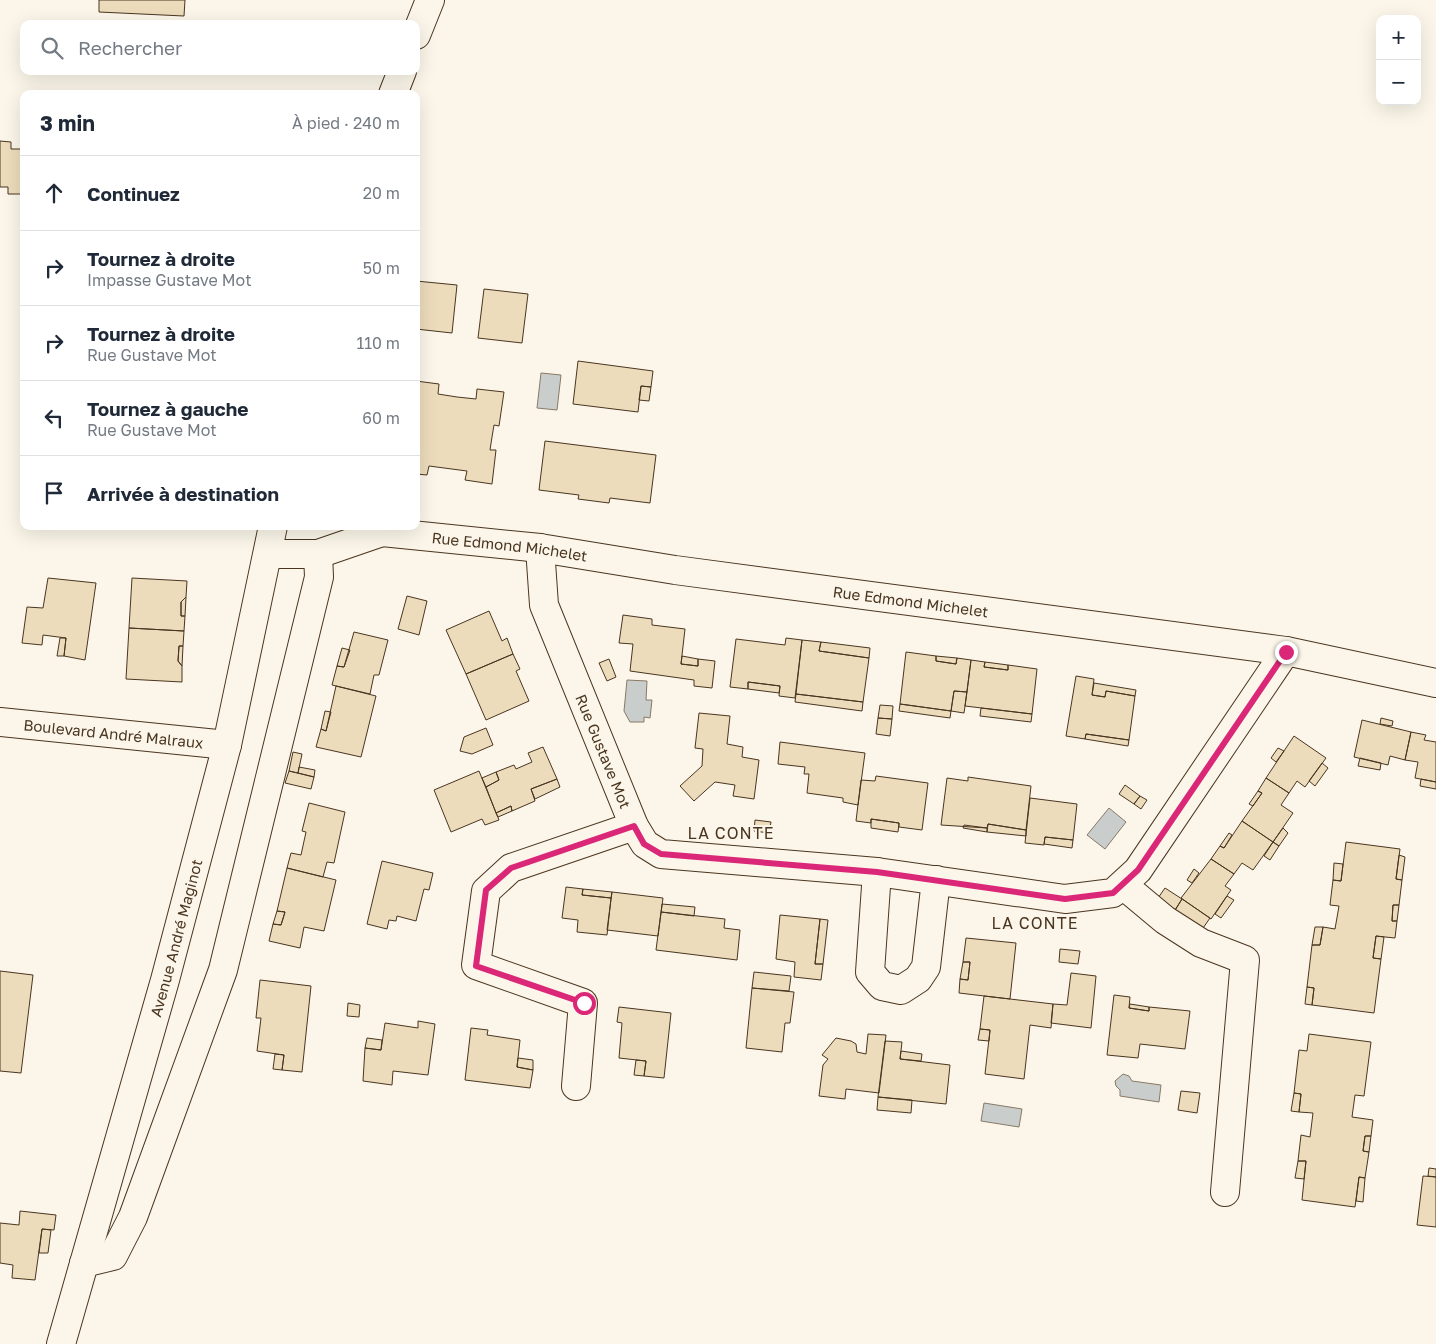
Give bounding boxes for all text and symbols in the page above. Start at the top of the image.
map controls [1376,15,1421,105]
button: + [1376,15,1421,60]
search box [20,20,420,75]
icon: search [38,34,66,62]
text: Rechercher [78,36,183,59]
button: − [1376,60,1421,105]
text: 3 min [40,110,95,136]
text: À pied · 240 m [292,113,400,133]
icon: ahead [40,179,68,207]
text: Continuez [87,182,180,205]
text: 20 m [363,183,400,203]
text: Tournez à droite [87,247,235,270]
icon: right [40,254,68,282]
text: 50 m [363,258,400,278]
text: Impasse Gustave Mot [87,270,252,290]
text: Tournez à droite [87,322,235,345]
icon: right [40,329,68,357]
text: 110 m [356,333,400,353]
text: Rue Gustave Mot [87,345,217,365]
text: Tournez à gauche [87,397,248,420]
icon: left [40,404,68,432]
text: 60 m [362,408,400,428]
text: Rue Gustave Mot [87,420,217,440]
icon: arrive [40,479,68,507]
text: Arrivée à destination [87,482,279,505]
street label: Rue Edmond Michelet [431,528,589,565]
street label: Rue Edmond Michelet [832,582,990,620]
route end [1275,641,1298,664]
street label: Rue Gustave Mot [572,691,635,811]
street label: Boulevard André Malraux [23,715,204,752]
district label: LA CONTE [688,823,774,843]
street label: Avenue André Maginot [146,857,205,1019]
district label: LA CONTE [992,913,1078,933]
route start [573,992,596,1015]

